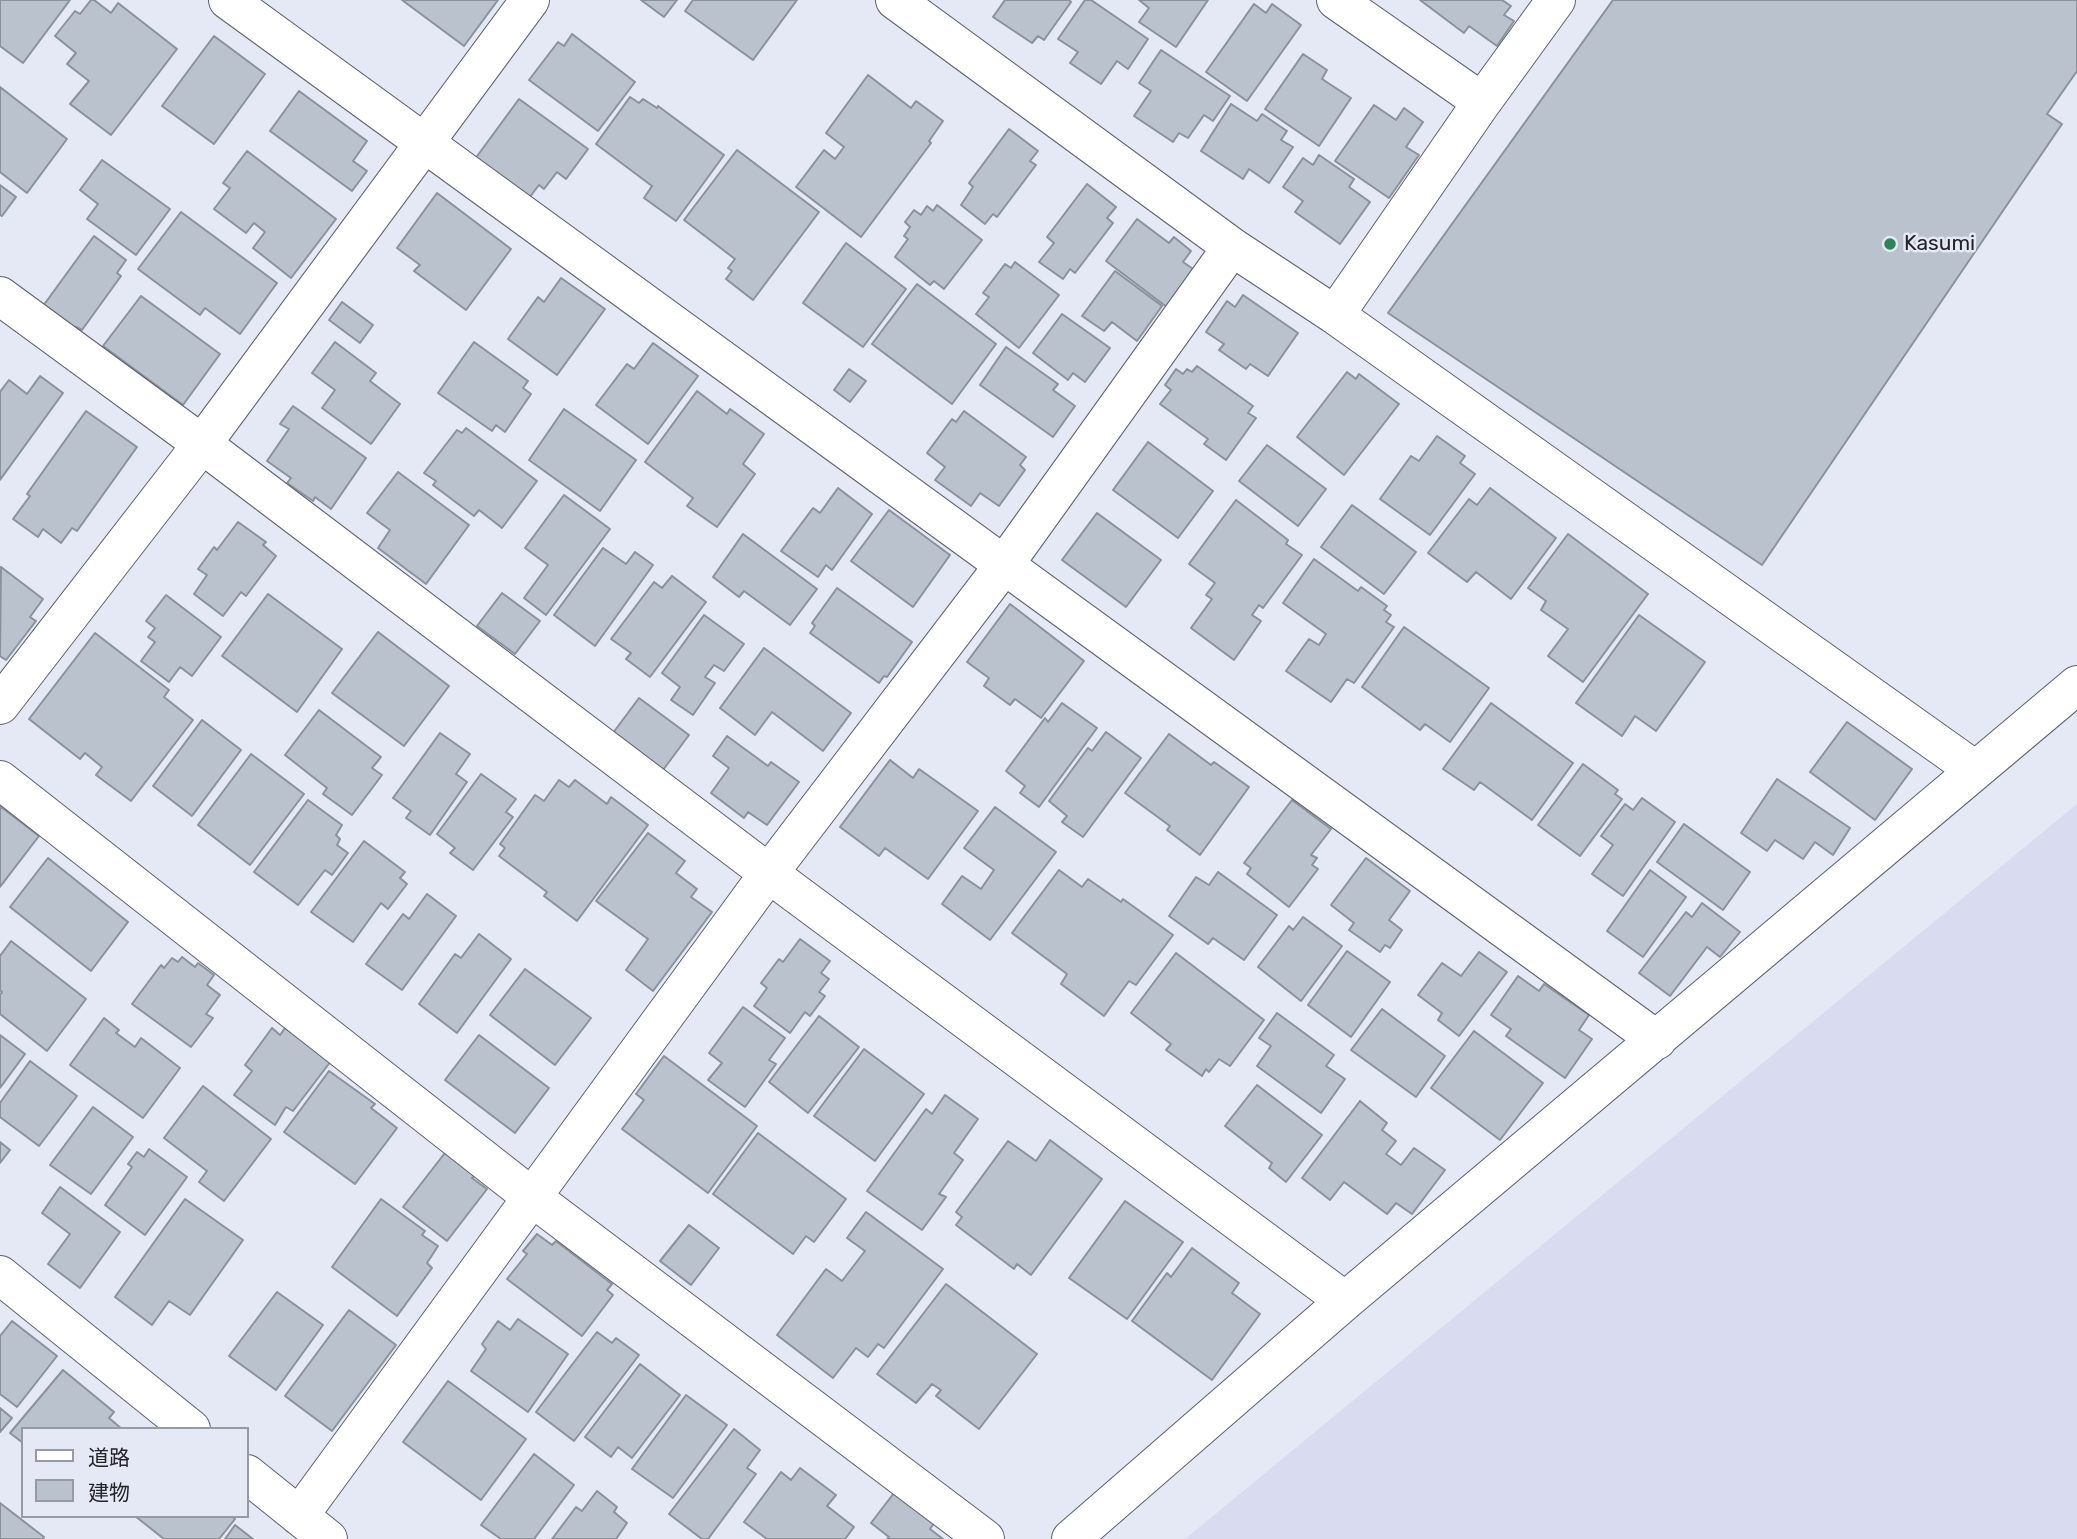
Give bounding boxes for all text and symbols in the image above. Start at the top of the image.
place label: Kasumi [1904,231,1975,257]
marker: Kasumi [1882,236,1898,252]
legend [21,1427,248,1518]
text: 道路 [88,1445,130,1470]
text: 建物 [88,1480,130,1505]

